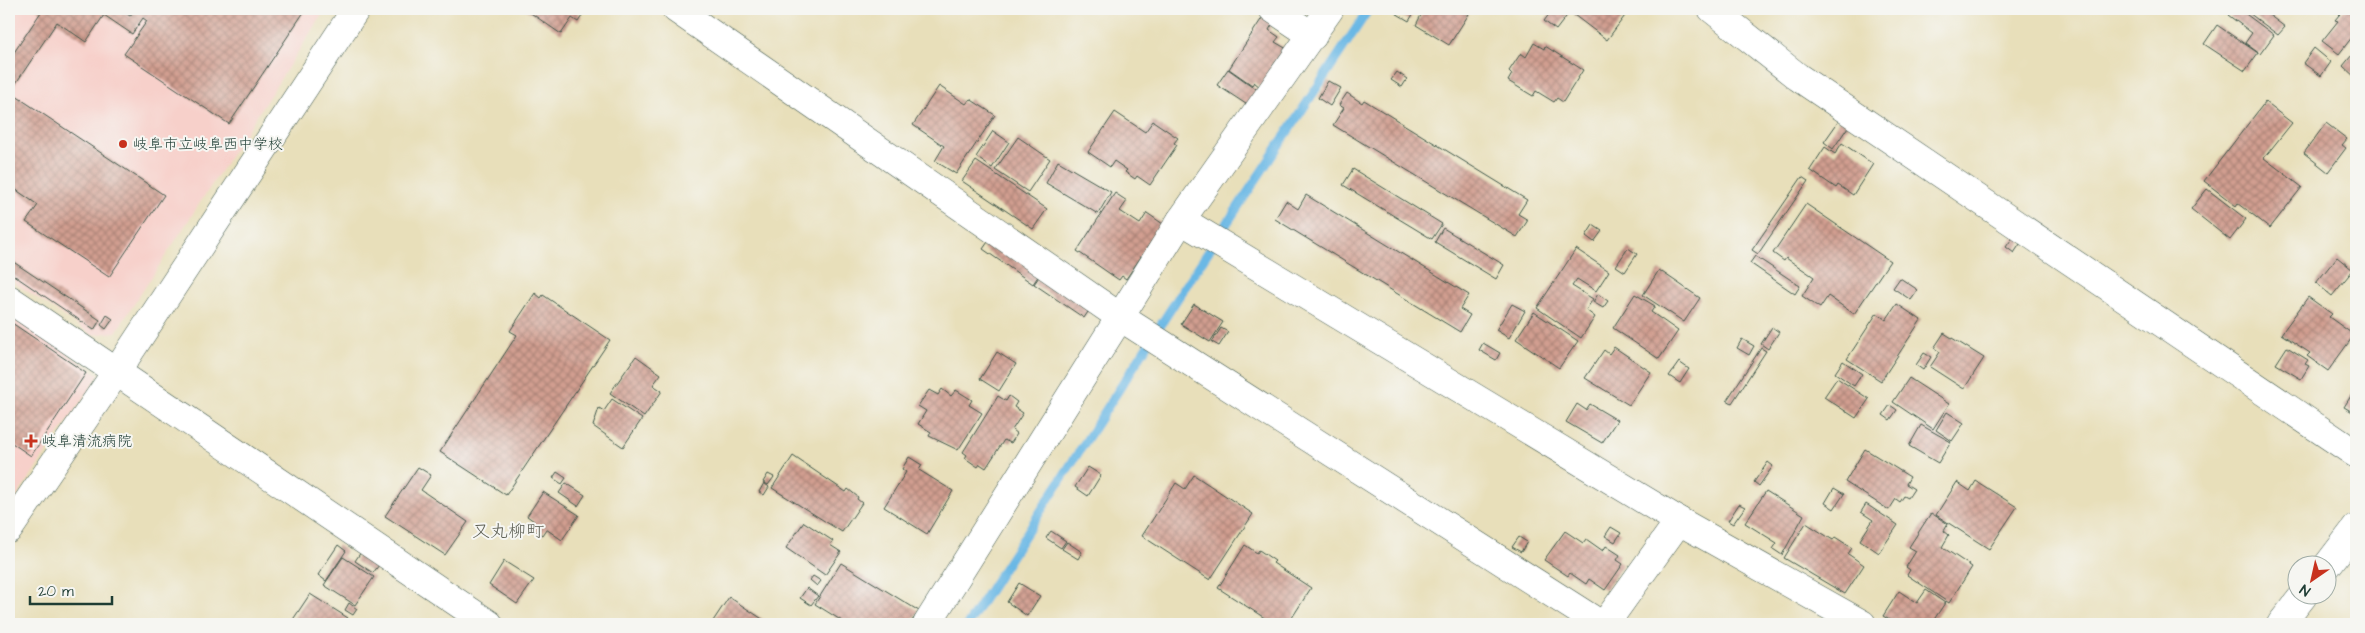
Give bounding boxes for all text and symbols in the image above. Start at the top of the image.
place label: 岐阜市立岐阜西中学校 [133,134,283,155]
marker: 岐阜市立岐阜西中学校 [117,138,129,150]
place label: 岐阜清流病院 [42,431,132,452]
marker: 岐阜清流病院 [24,434,38,448]
district label: 又丸柳町 [472,519,544,544]
north arrow [2288,556,2338,606]
scale bar [30,573,112,605]
text: N [2296,579,2315,601]
text: 20 m [38,581,74,602]

